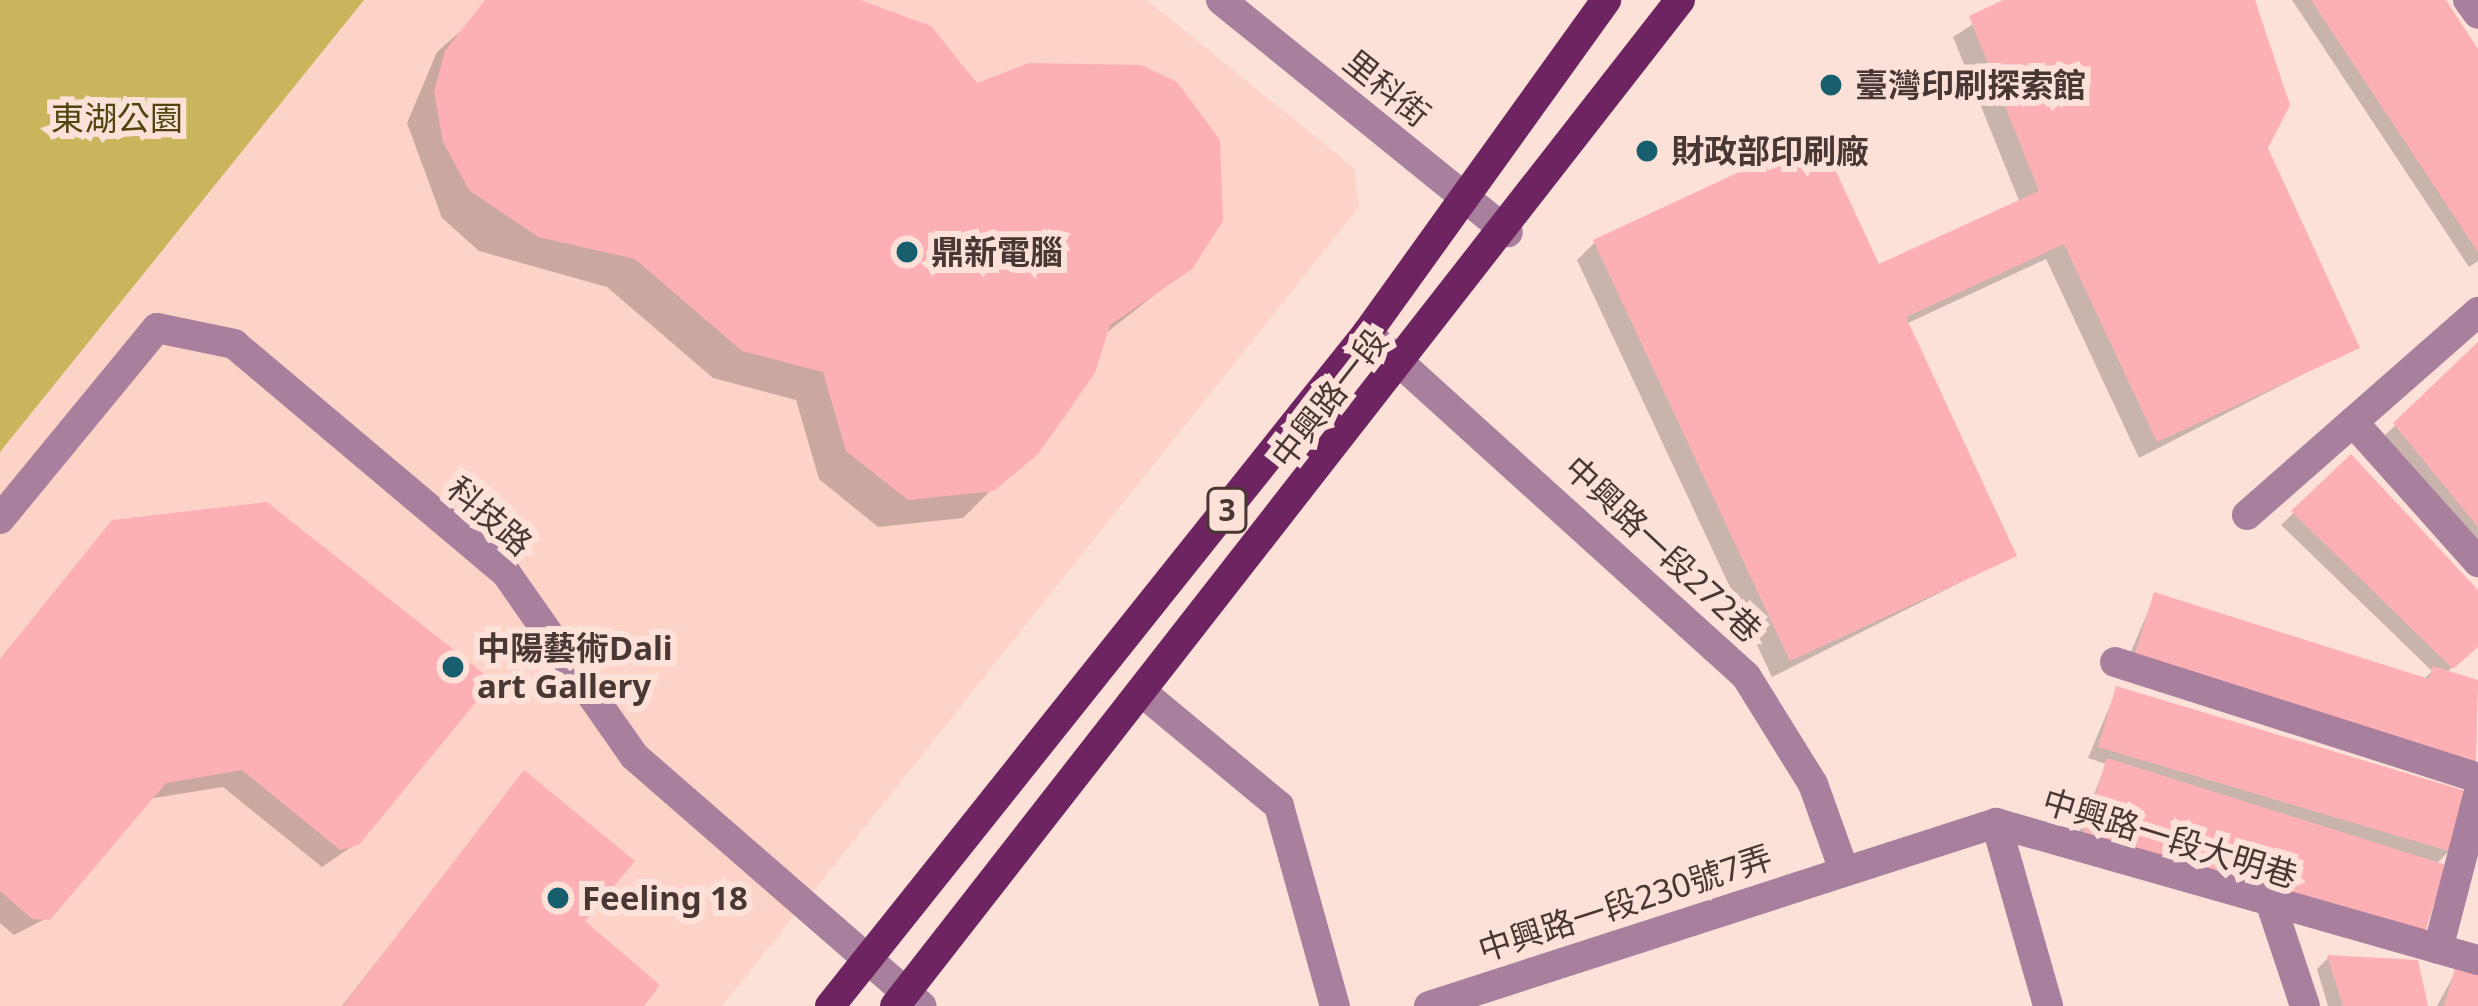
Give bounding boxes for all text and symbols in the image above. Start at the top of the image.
street label: 里科街 [1336,41,1438,135]
place label: 臺灣印刷探索館 [1855,65,2086,105]
marker: 臺灣印刷探索館 [1818,72,1844,98]
park label: 東湖公園 [51,98,183,138]
place label: 財政部印刷廠 [1671,131,1869,171]
marker: 財政部印刷廠 [1634,138,1660,164]
place label: 鼎新電腦 [931,232,1063,272]
marker: 鼎新電腦 [894,239,920,265]
street label: 中興路一段 [1263,321,1395,475]
street label: 中興路一段272巷 [1556,448,1770,650]
street label: 科技路 [440,469,540,563]
road number: 3 [1206,486,1248,534]
place label: 中陽藝術Dali art Gallery [477,628,673,706]
marker: 中陽藝術Dali art Gallery [440,654,466,680]
street label: 中興路一段大明巷 [2038,780,2302,896]
street label: 中興路一段230號7弄 [1473,837,1777,969]
place label: Feeling 18 [582,878,748,918]
marker: Feeling 18 [545,885,571,911]

